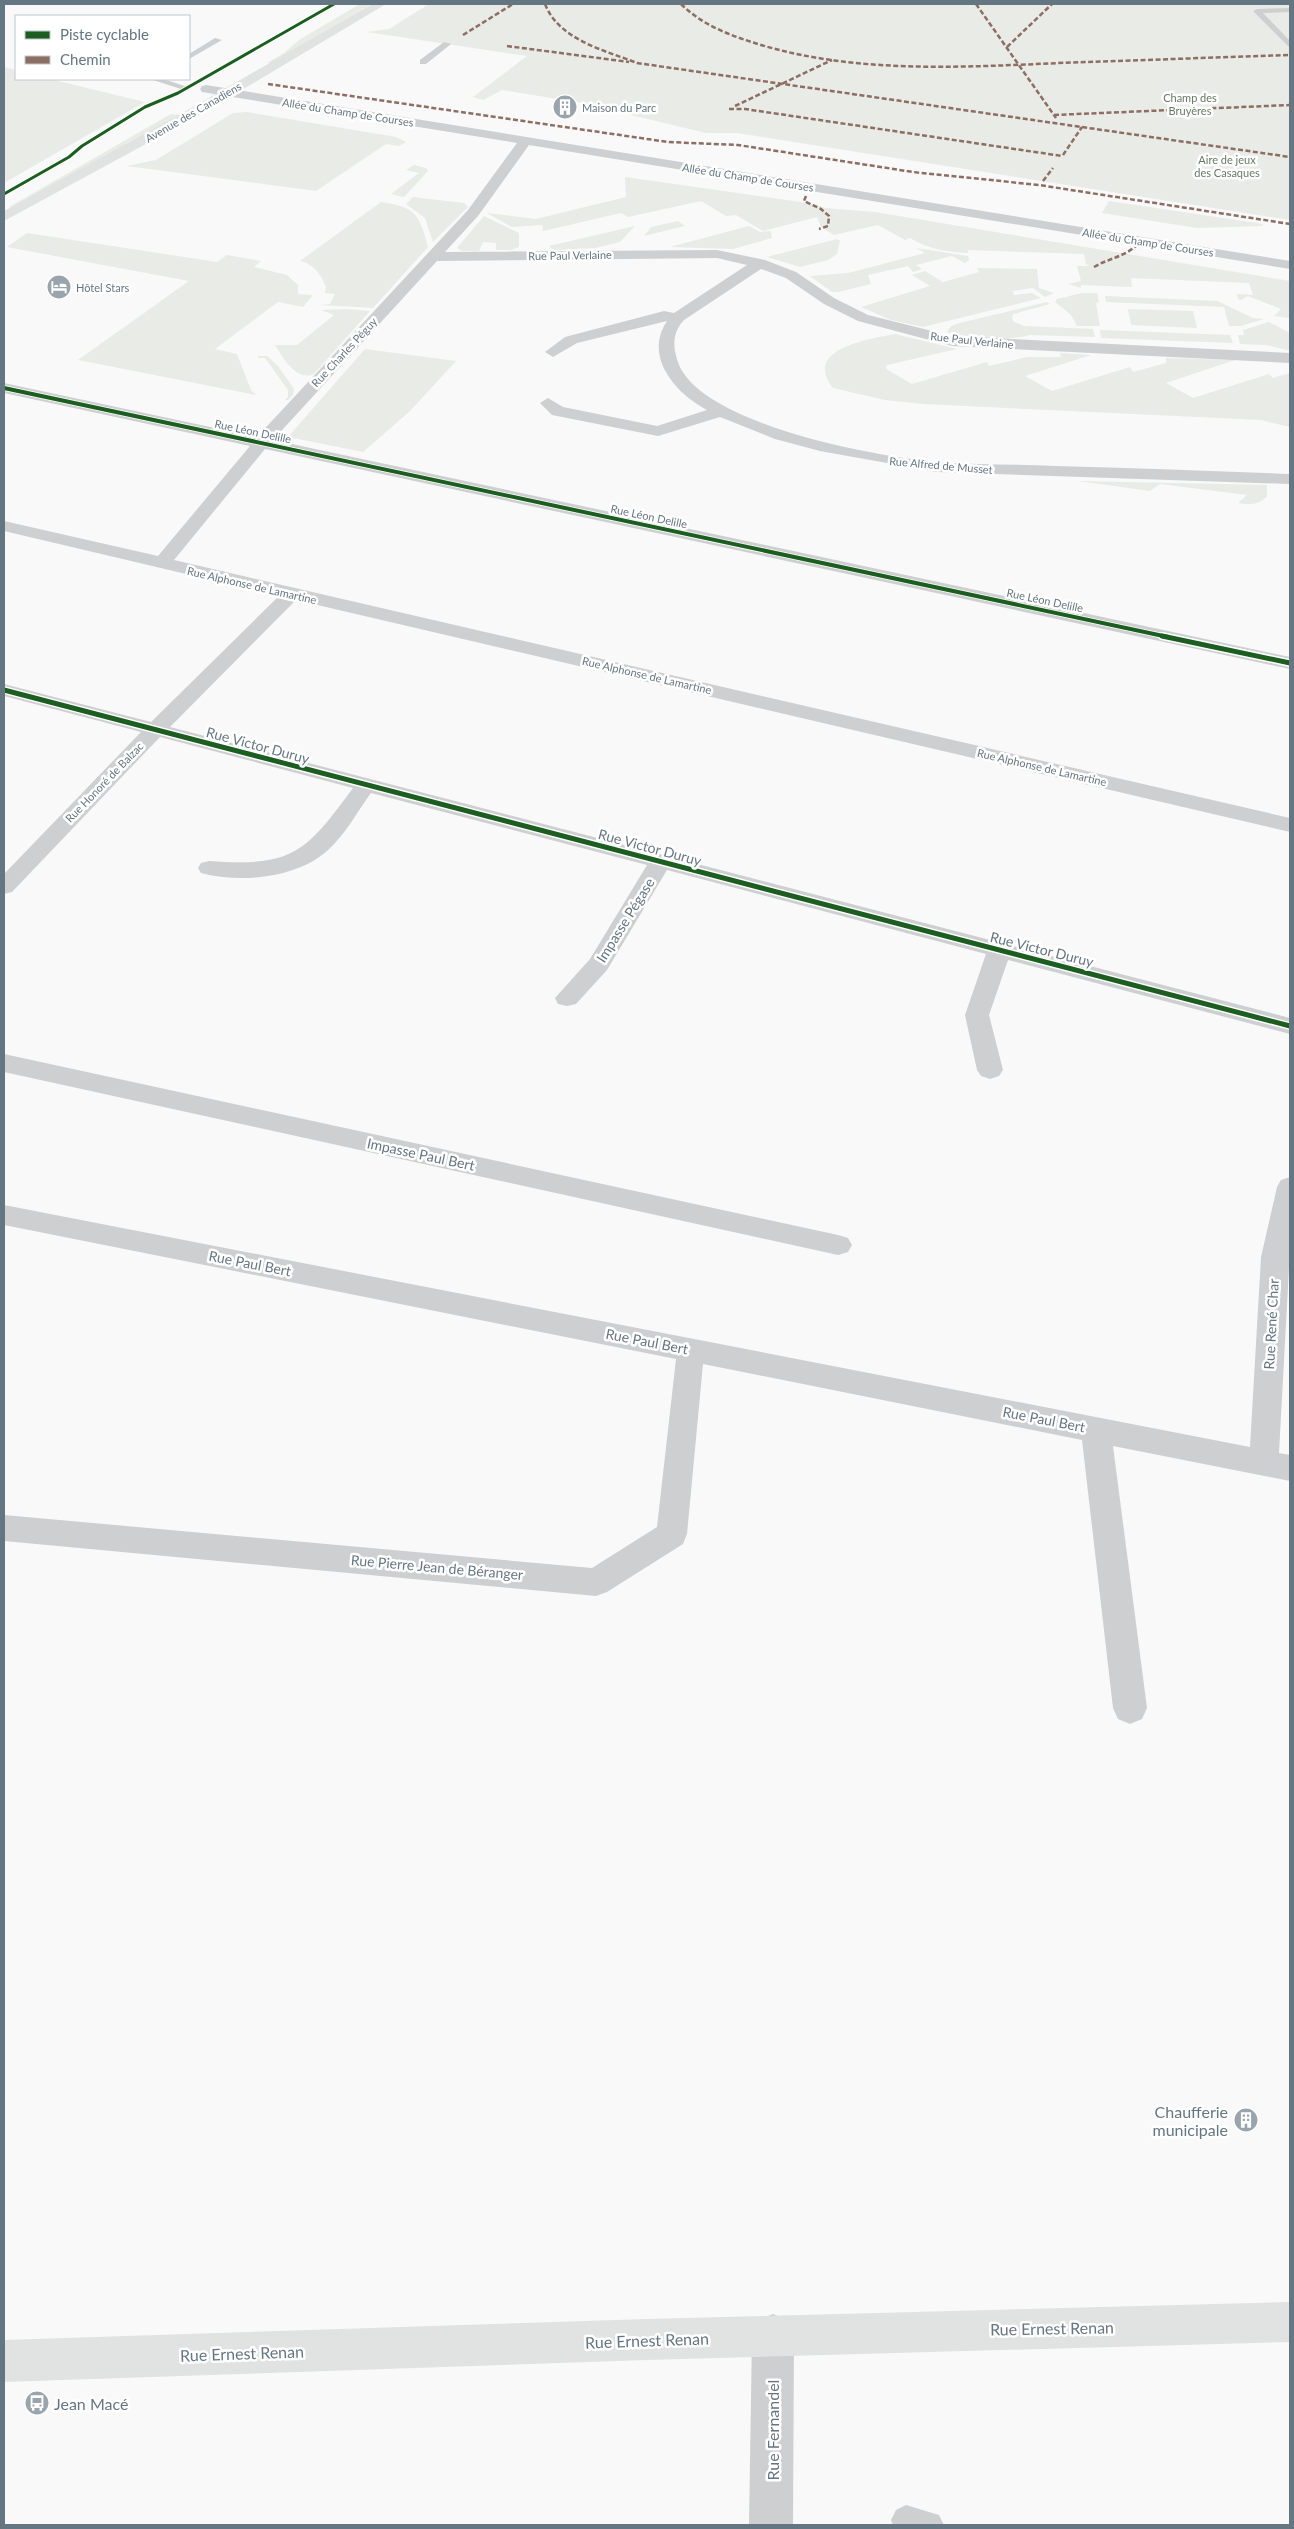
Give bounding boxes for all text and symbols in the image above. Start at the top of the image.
legend [15,15,190,80]
text: Piste cyclable [60,25,149,43]
text: Chemin [60,50,111,68]
street label: Avenue des Canadiens [143,79,244,145]
park label: Champ des Bruyères [1163,91,1217,117]
building icon: Maison du Parc [552,94,578,120]
street label: Allée du Champ de Courses [281,95,415,129]
place label: Maison du Parc [582,101,656,114]
park label: Aire de jeux des Casaques [1194,153,1260,179]
street label: Allée du Champ de Courses [681,160,815,194]
street label: Allée du Champ de Courses [1081,225,1215,259]
street label: Rue Paul Verlaine [528,248,612,262]
hotel icon: Hôtel Stars [46,274,72,300]
place label: Hôtel Stars [76,281,130,294]
street label: Rue Charles Péguy [309,314,380,389]
street label: Rue Paul Verlaine [930,329,1014,351]
street label: Rue Léon Delille [213,417,293,446]
street label: Rue Alfred de Musset [889,454,993,476]
street label: Rue Léon Delille [609,502,689,531]
street label: Rue Alphonse de Lamartine [186,564,318,606]
street label: Rue Léon Delille [1005,586,1085,615]
street label: Rue Alphonse de Lamartine [581,654,713,696]
street label: Rue Victor Duruy [205,723,312,767]
street label: Rue Honoré de Balzac [62,739,146,825]
street label: Rue Alphonse de Lamartine [976,746,1108,788]
street label: Rue Victor Duruy [597,825,704,869]
street label: Impasse Pégase [592,875,658,965]
street label: Rue Victor Duruy [988,928,1096,970]
street label: Impasse Paul Bert [366,1134,476,1174]
street label: Rue Paul Bert [207,1247,293,1279]
street label: Rue René Char [1260,1278,1282,1370]
street label: Rue Paul Bert [604,1325,690,1357]
street label: Rue Paul Bert [1001,1403,1087,1435]
street label: Rue Pierre Jean de Béranger [350,1551,524,1583]
place label: Chaufferie municipale [1153,2102,1228,2139]
building icon: Chaufferie municipale [1233,2107,1259,2133]
street label: Rue Ernest Renan [990,2317,1114,2339]
street label: Rue Ernest Renan [585,2328,709,2352]
street label: Rue Ernest Renan [180,2341,304,2365]
street label: Rue Fernandel [763,2380,782,2480]
bus stop icon: Jean Macé [24,2390,50,2416]
place label: Jean Macé [54,2394,128,2413]

